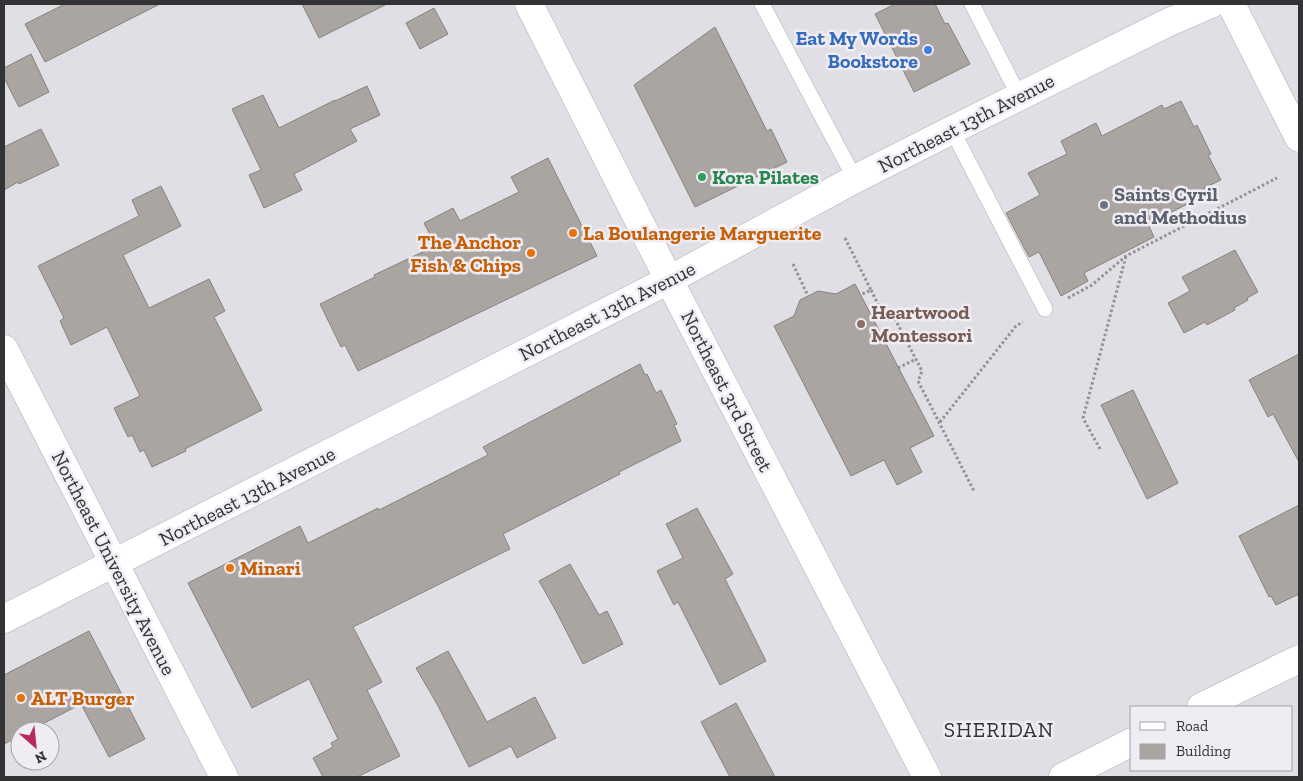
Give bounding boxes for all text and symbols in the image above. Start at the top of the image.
place label: Eat My Words Bookstore [795,26,918,73]
marker: Eat My Words Bookstore [922,44,934,56]
street label: Northeast 13th Avenue [874,68,1058,178]
place label: Kora Pilates [712,165,819,189]
marker: Kora Pilates [696,171,708,183]
place label: Saints Cyril and Methodius [1114,182,1247,229]
marker: Saints Cyril and Methodius [1098,199,1110,211]
place label: La Boulangerie Marguerite [583,221,822,245]
marker: La Boulangerie Marguerite [567,227,579,239]
place label: The Anchor Fish & Chips [410,230,521,277]
marker: The Anchor Fish & Chips [525,247,537,259]
street label: Northeast 13th Avenue [515,256,699,366]
place label: Heartwood Montessori [871,300,972,347]
street label: Northeast 3rd Street [676,306,778,476]
marker: Heartwood Montessori [855,318,867,330]
street label: Northeast 13th Avenue [155,441,339,551]
street label: Northeast University Avenue [47,447,181,679]
place label: Minari [240,556,301,580]
marker: Minari [224,562,236,574]
place label: ALT Burger [31,686,135,710]
marker: ALT Burger [15,692,27,704]
legend [1130,706,1293,771]
district label: SHERIDAN [944,717,1054,742]
text: Road [1176,717,1209,735]
north arrow [10,721,60,771]
text: Building [1176,742,1231,760]
text: N [32,747,49,767]

